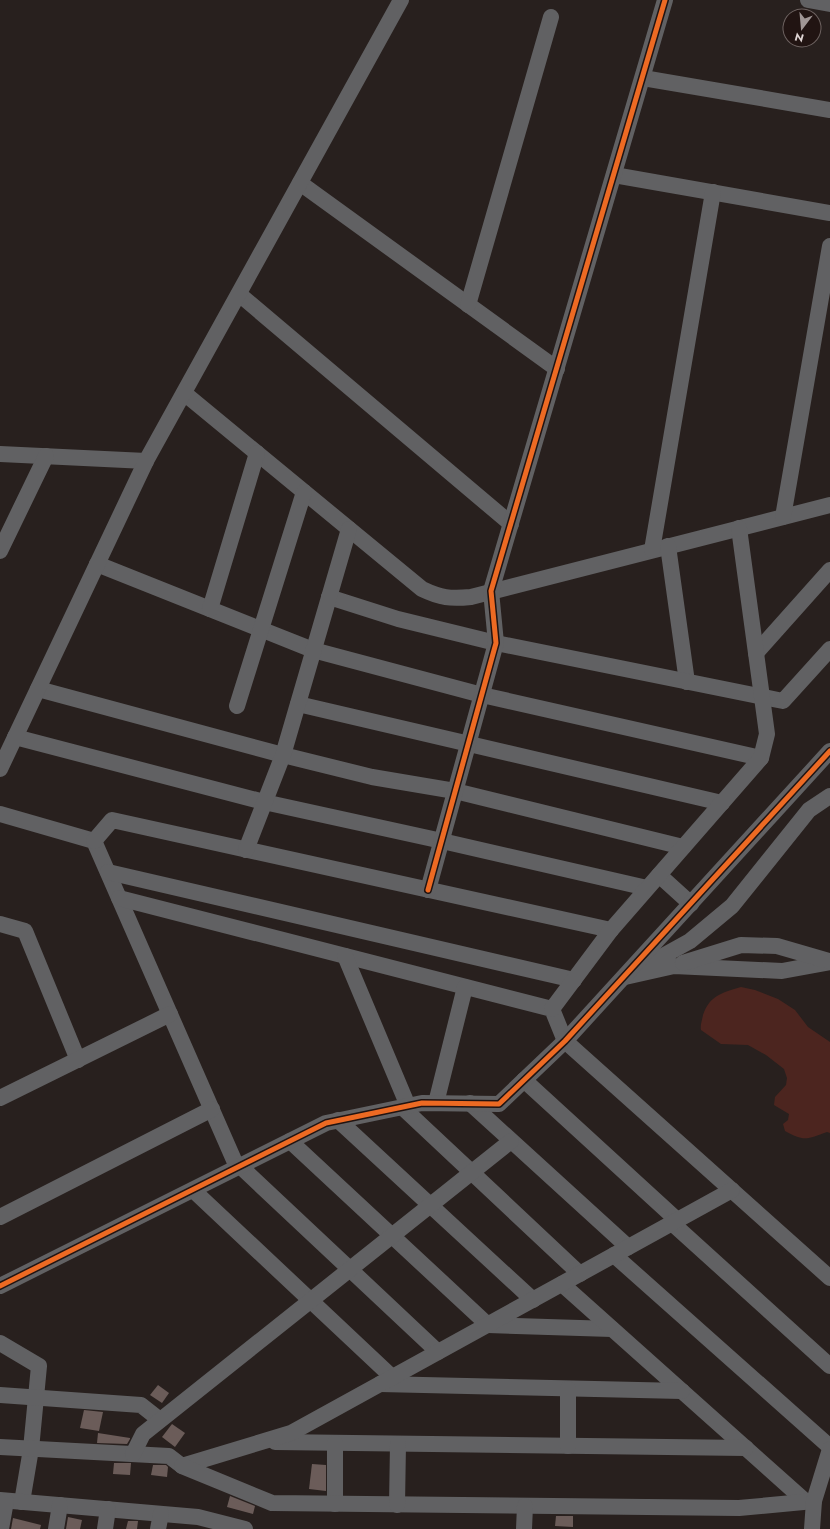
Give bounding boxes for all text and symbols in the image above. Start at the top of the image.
north arrow [782,8,822,48]
text: N [793,29,806,47]

